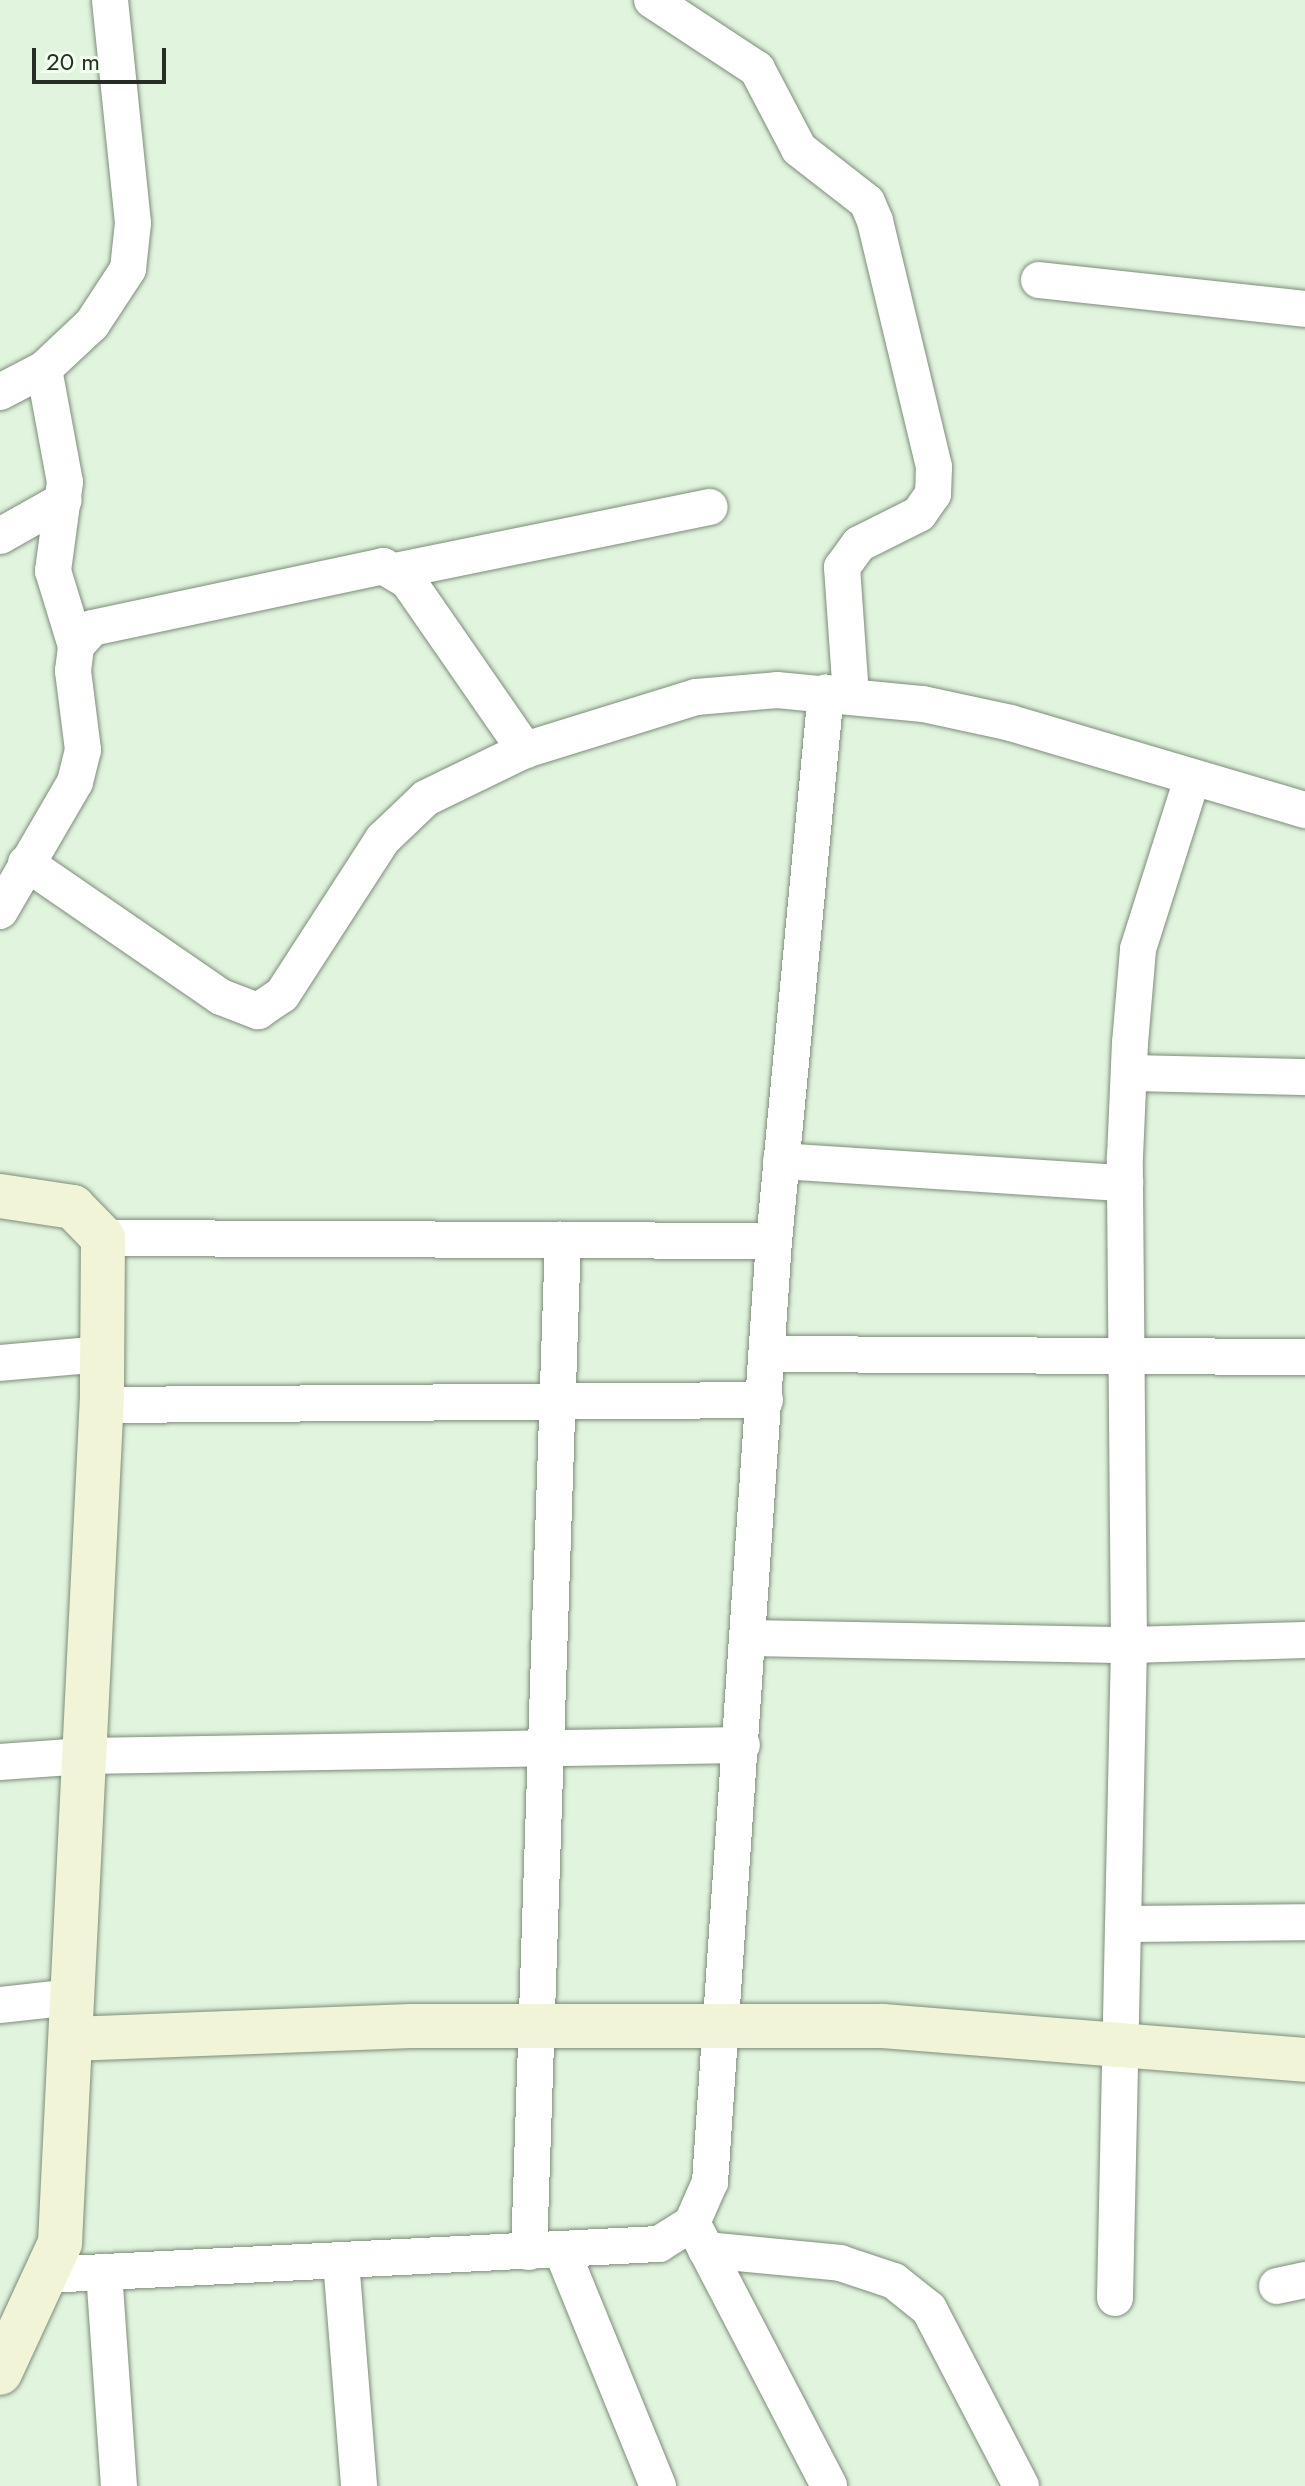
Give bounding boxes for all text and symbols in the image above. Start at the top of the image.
scale bar [36,32,170,82]
text: 20 m [46,44,100,79]

